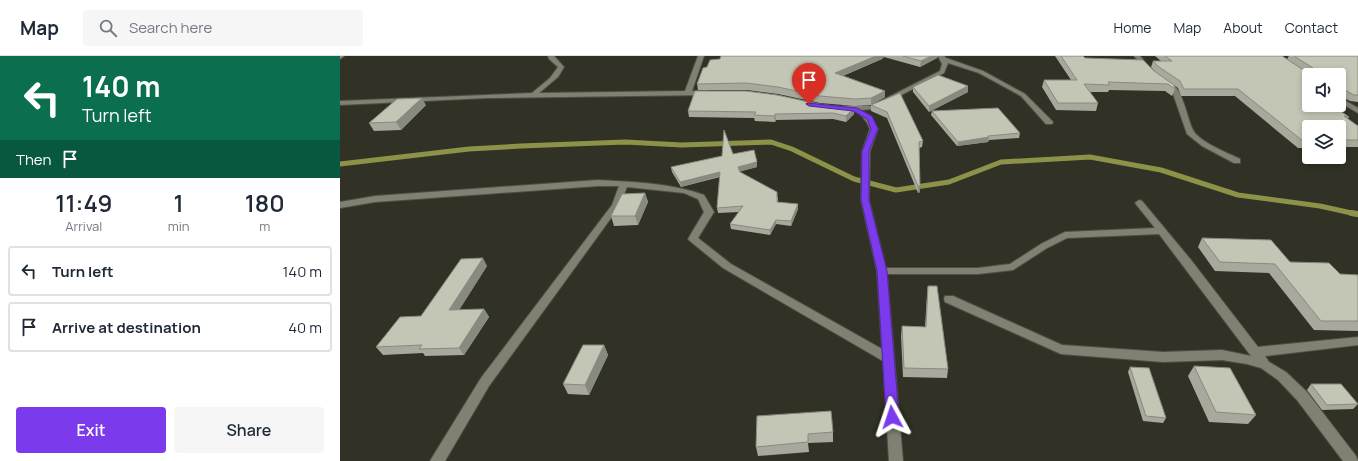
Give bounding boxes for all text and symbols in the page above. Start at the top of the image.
search box [83,10,363,46]
text: Map [20,15,59,41]
icon: search [97,17,119,39]
text: Search here [129,17,212,38]
text: Home [1114,18,1151,37]
text: Map [1173,18,1201,37]
text: About [1223,18,1263,37]
text: Contact [1285,18,1338,37]
pin [792,63,826,104]
text: 140 m [82,67,161,105]
map controls [1302,68,1346,164]
button: sound [1302,68,1346,112]
icon: arrive [798,69,820,91]
icon: left [16,72,68,124]
text: Turn left [82,103,152,127]
button: layers [1302,120,1346,164]
icon: arrive [59,148,81,170]
text: Then [16,149,51,170]
text: 11:49 [55,186,112,219]
text: 1 [173,186,184,219]
text: 180 [245,186,285,219]
text: Arrival [65,217,102,235]
text: min [168,217,189,235]
text: m [259,217,270,235]
icon: left [18,260,40,282]
text: Turn left [52,261,114,282]
text: 140 m [282,261,322,282]
icon: arrive [18,316,40,338]
text: Arrive at destination [52,317,201,338]
text: 40 m [288,317,322,338]
position arrow [871,396,913,438]
button: Exit [16,407,166,453]
button: Share [174,407,324,453]

